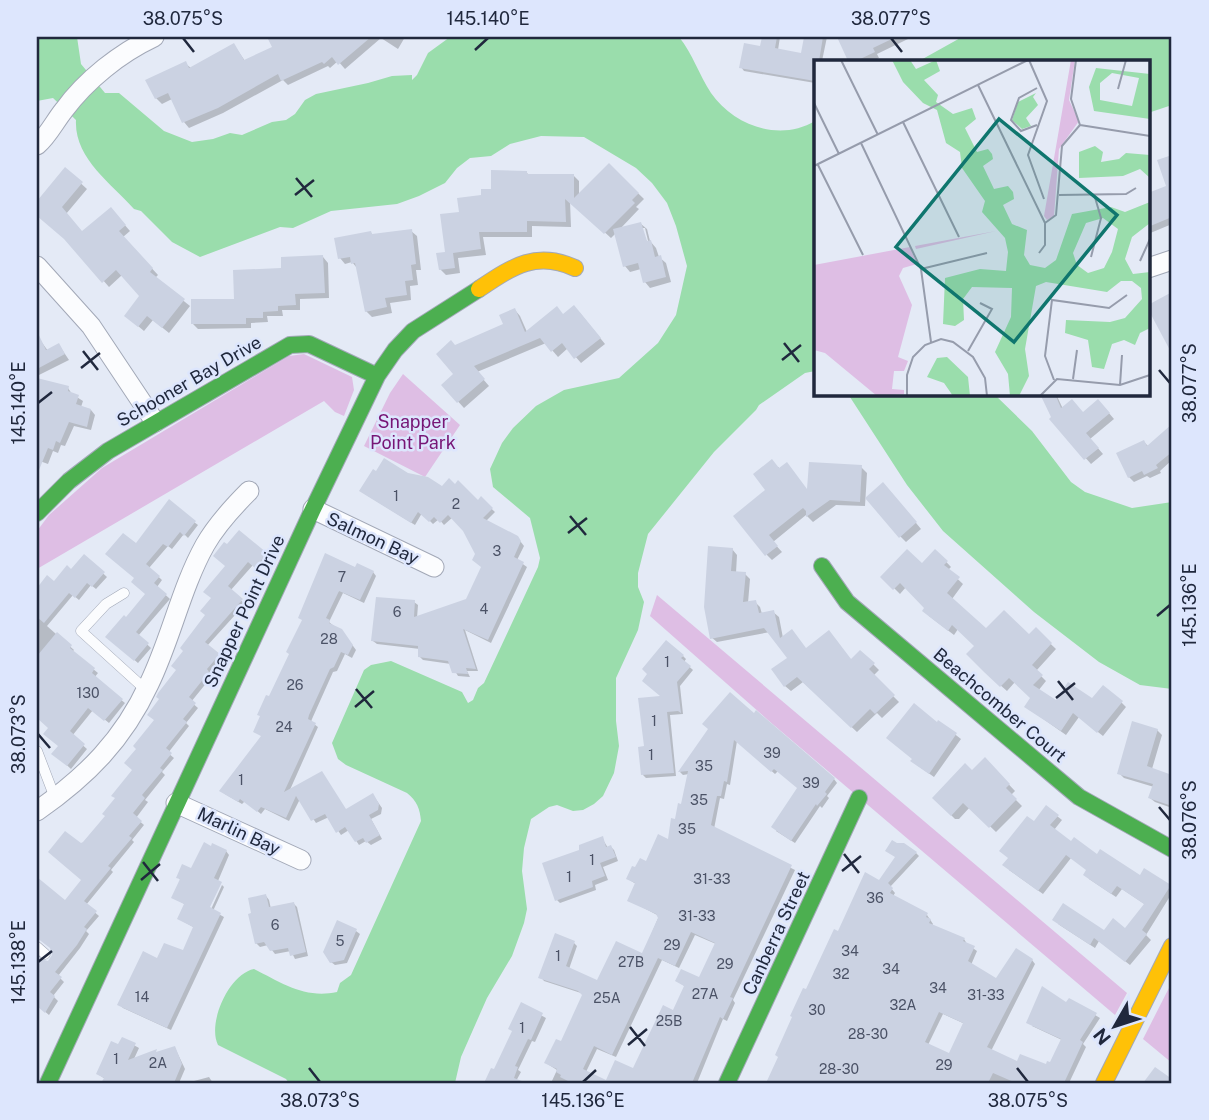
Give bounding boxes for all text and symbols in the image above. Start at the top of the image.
text: 38.075°S [143,8,223,29]
text: 145.140°E [446,8,530,29]
text: 38.077°S [851,8,931,29]
inset map [814,60,1150,396]
street label: Schooner Bay Drive [113,331,265,431]
text: 38.077°S [1179,343,1200,423]
text: 145.140°E [8,361,29,445]
park label: Snapper Point Park [370,411,456,453]
house number: 1 [393,488,399,504]
house number: 2 [452,496,460,512]
street label: Salmon Bay [324,508,423,569]
street label: Snapper Point Drive [199,531,289,691]
house number: 3 [493,543,502,559]
text: 145.136°E [1179,563,1200,647]
house number: 7 [338,569,346,585]
house number: 4 [480,601,489,617]
house number: 6 [393,604,402,620]
house number: 28 [320,631,338,647]
street label: Beachcomber Court [929,643,1071,767]
house number: 1 [664,654,670,670]
house number: 26 [286,677,304,693]
house number: 130 [77,685,100,701]
text: 38.073°S [8,694,29,774]
house number: 1 [651,713,657,729]
house number: 24 [275,719,293,735]
house number: 39 [763,745,781,761]
house number: 1 [648,747,654,763]
house number: 35 [695,758,713,774]
house number: 1 [238,772,244,788]
house number: 39 [802,775,820,791]
text: 38.076°S [1179,780,1200,860]
house number: 35 [690,792,708,808]
street label: Marlin Bay [194,803,284,859]
house number: 35 [678,821,696,837]
house number: 1 [589,852,595,868]
street label: Canberra Street [738,868,814,998]
house number: 1 [566,869,572,885]
house number: 31-33 [693,871,731,887]
house number: 36 [866,890,884,906]
house number: 31-33 [678,908,716,924]
house number: 6 [271,917,280,933]
text: 145.138°E [8,920,29,1004]
house number: 5 [336,933,345,949]
house number: 29 [663,937,681,953]
house number: 34 [841,943,859,959]
house number: 1 [555,948,561,964]
house number: 27B [618,954,644,970]
house number: 29 [716,956,734,972]
house number: 34 [882,961,900,977]
house number: 32 [832,966,850,982]
house number: 34 [929,980,947,996]
house number: 27A [692,986,718,1002]
house number: 31-33 [967,987,1005,1003]
house number: 14 [135,989,149,1005]
house number: 25A [593,990,621,1006]
north arrow [1080,990,1150,1060]
house number: 32A [889,997,917,1013]
house number: 30 [808,1002,826,1018]
house number: 25B [656,1013,682,1029]
house number: 1 [519,1020,525,1036]
text: N [1089,1024,1115,1049]
house number: 28-30 [848,1026,888,1042]
house number: 1 [113,1051,119,1067]
house number: 2A [149,1055,167,1071]
house number: 29 [935,1057,953,1073]
house number: 28-30 [819,1061,859,1077]
text: 38.073°S [280,1090,360,1111]
text: 145.136°E [541,1090,625,1111]
text: 38.075°S [988,1090,1068,1111]

